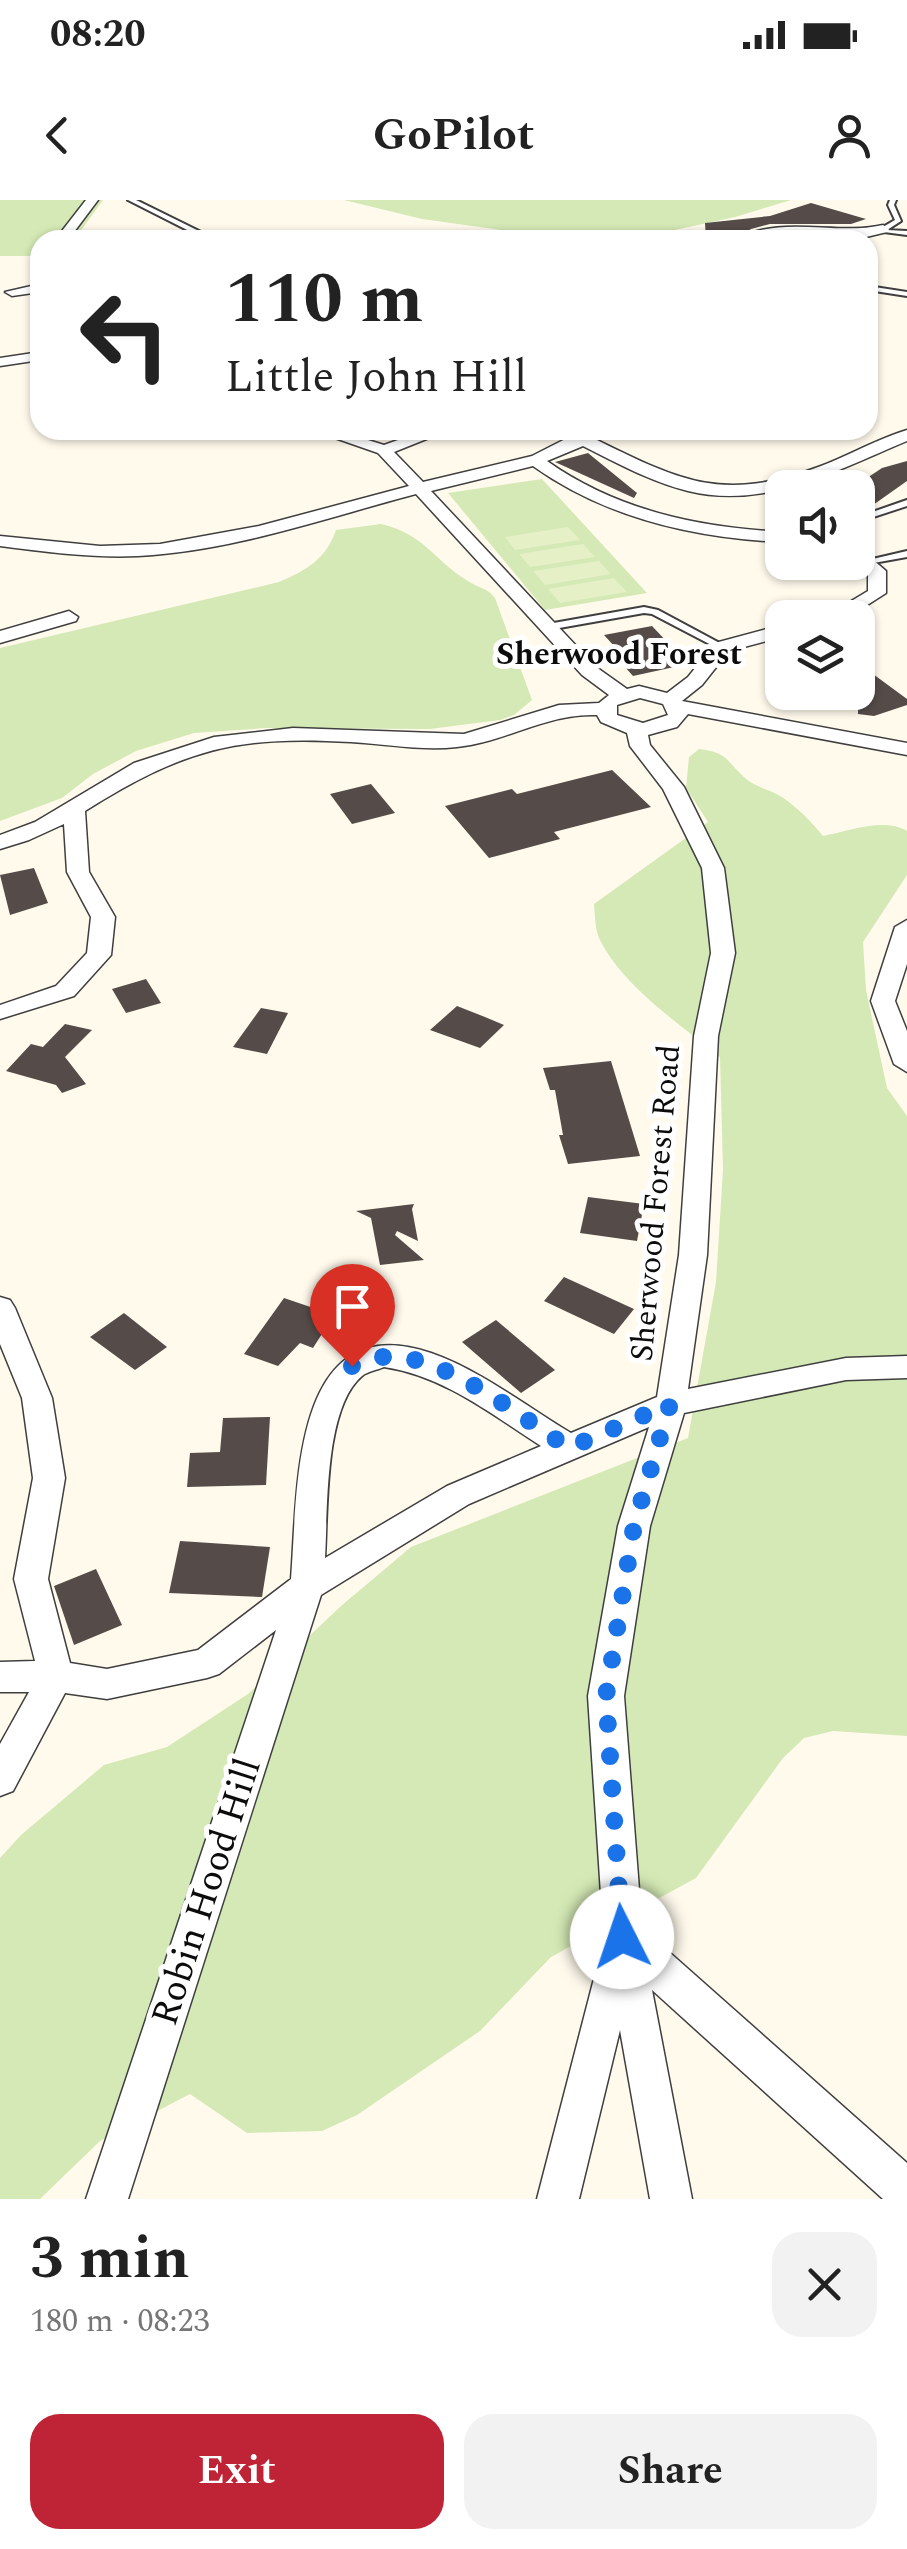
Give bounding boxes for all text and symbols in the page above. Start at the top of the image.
text: 08:20 [50,6,145,64]
text: GoPilot [373,101,534,170]
icon: back [30,108,85,163]
icon: person [822,108,877,163]
text: 110 m [225,247,423,353]
icon: left [60,270,190,400]
text: Little John Hill [225,343,527,412]
map controls [765,470,875,710]
button: sound [765,470,875,580]
button: layers [765,600,875,710]
district label: Sherwood Forest [496,630,742,679]
street label: Sherwood Forest Road [618,1043,694,1363]
pin [310,1264,395,1367]
icon: arrive [325,1279,380,1334]
street label: Robin Hood Hill [136,1751,278,2033]
position arrow [570,1885,674,1989]
text: 3 min [30,2213,190,2305]
button: close [772,2232,877,2337]
text: 180 m · 08:23 [30,2297,210,2346]
button: Exit [30,2414,444,2529]
button: Share [464,2414,877,2529]

